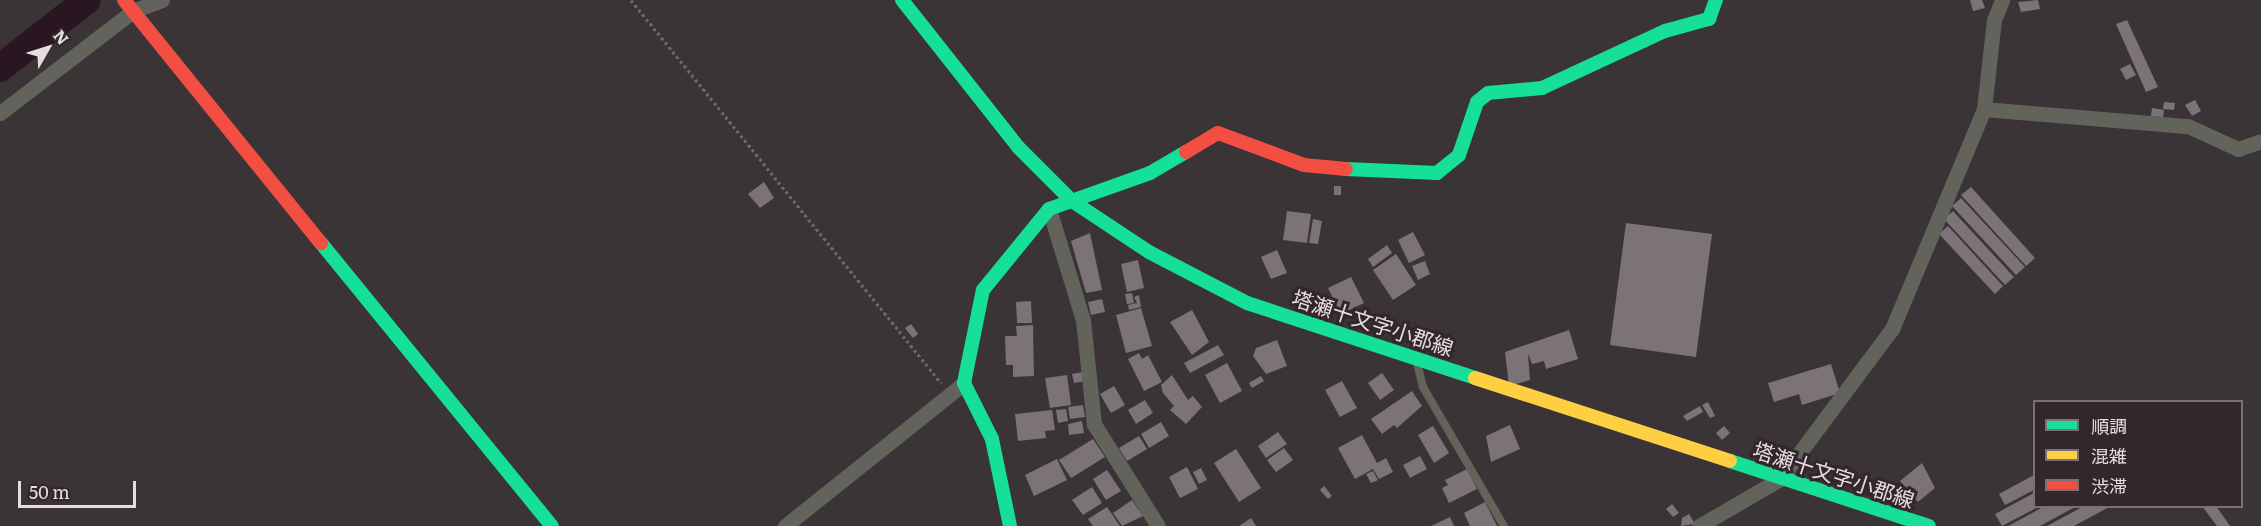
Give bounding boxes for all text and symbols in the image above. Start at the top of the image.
north arrow [18,18,78,78]
text: N [48,24,76,49]
street label: 塔瀬十文字小郡線 [1289,284,1457,360]
legend [2033,400,2243,508]
text: 順調 [2091,412,2127,439]
street label: 塔瀬十文字小郡線 [1750,436,1918,512]
text: 混雑 [2091,442,2127,469]
scale bar [21,469,140,507]
text: 渋滞 [2091,472,2127,499]
text: 50 m [29,478,70,505]

